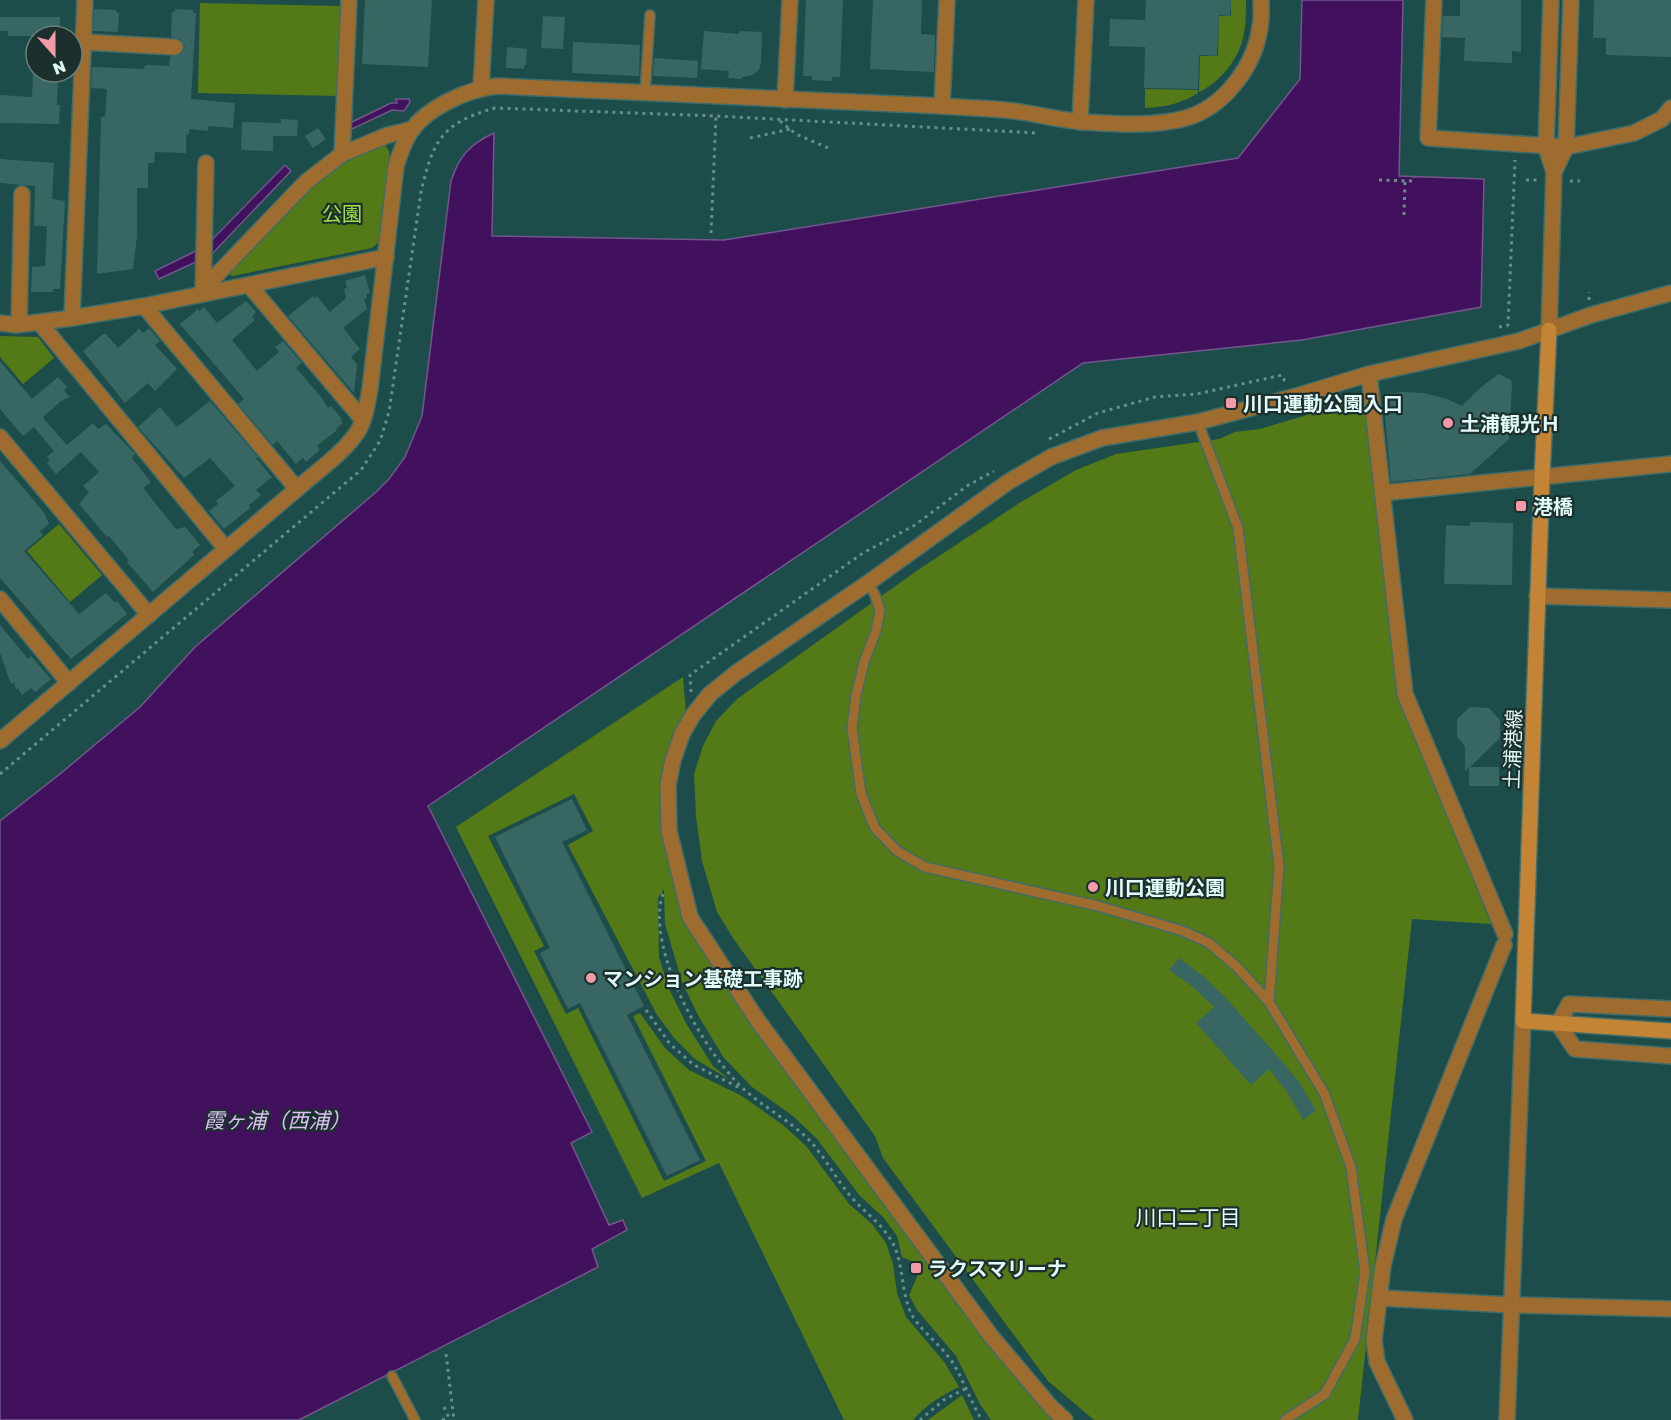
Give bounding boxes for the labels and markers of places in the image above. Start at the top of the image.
place label: 川口運動公園入口 [1243,391,1403,415]
marker: 川口運動公園入口 [1224,396,1238,410]
place label: 土浦観光Ｈ [1460,411,1560,435]
marker: 土浦観光Ｈ [1441,416,1455,430]
place label: 港橋 [1533,494,1573,518]
marker: 港橋 [1514,499,1528,513]
place label: 川口運動公園 [1105,875,1225,899]
marker: 川口運動公園 [1086,880,1100,894]
place label: マンション基礎工事跡 [603,966,803,990]
marker: マンション基礎工事跡 [584,971,598,985]
place label: ラクスマリーナ [928,1256,1067,1280]
marker: ラクスマリーナ [909,1261,923,1275]

